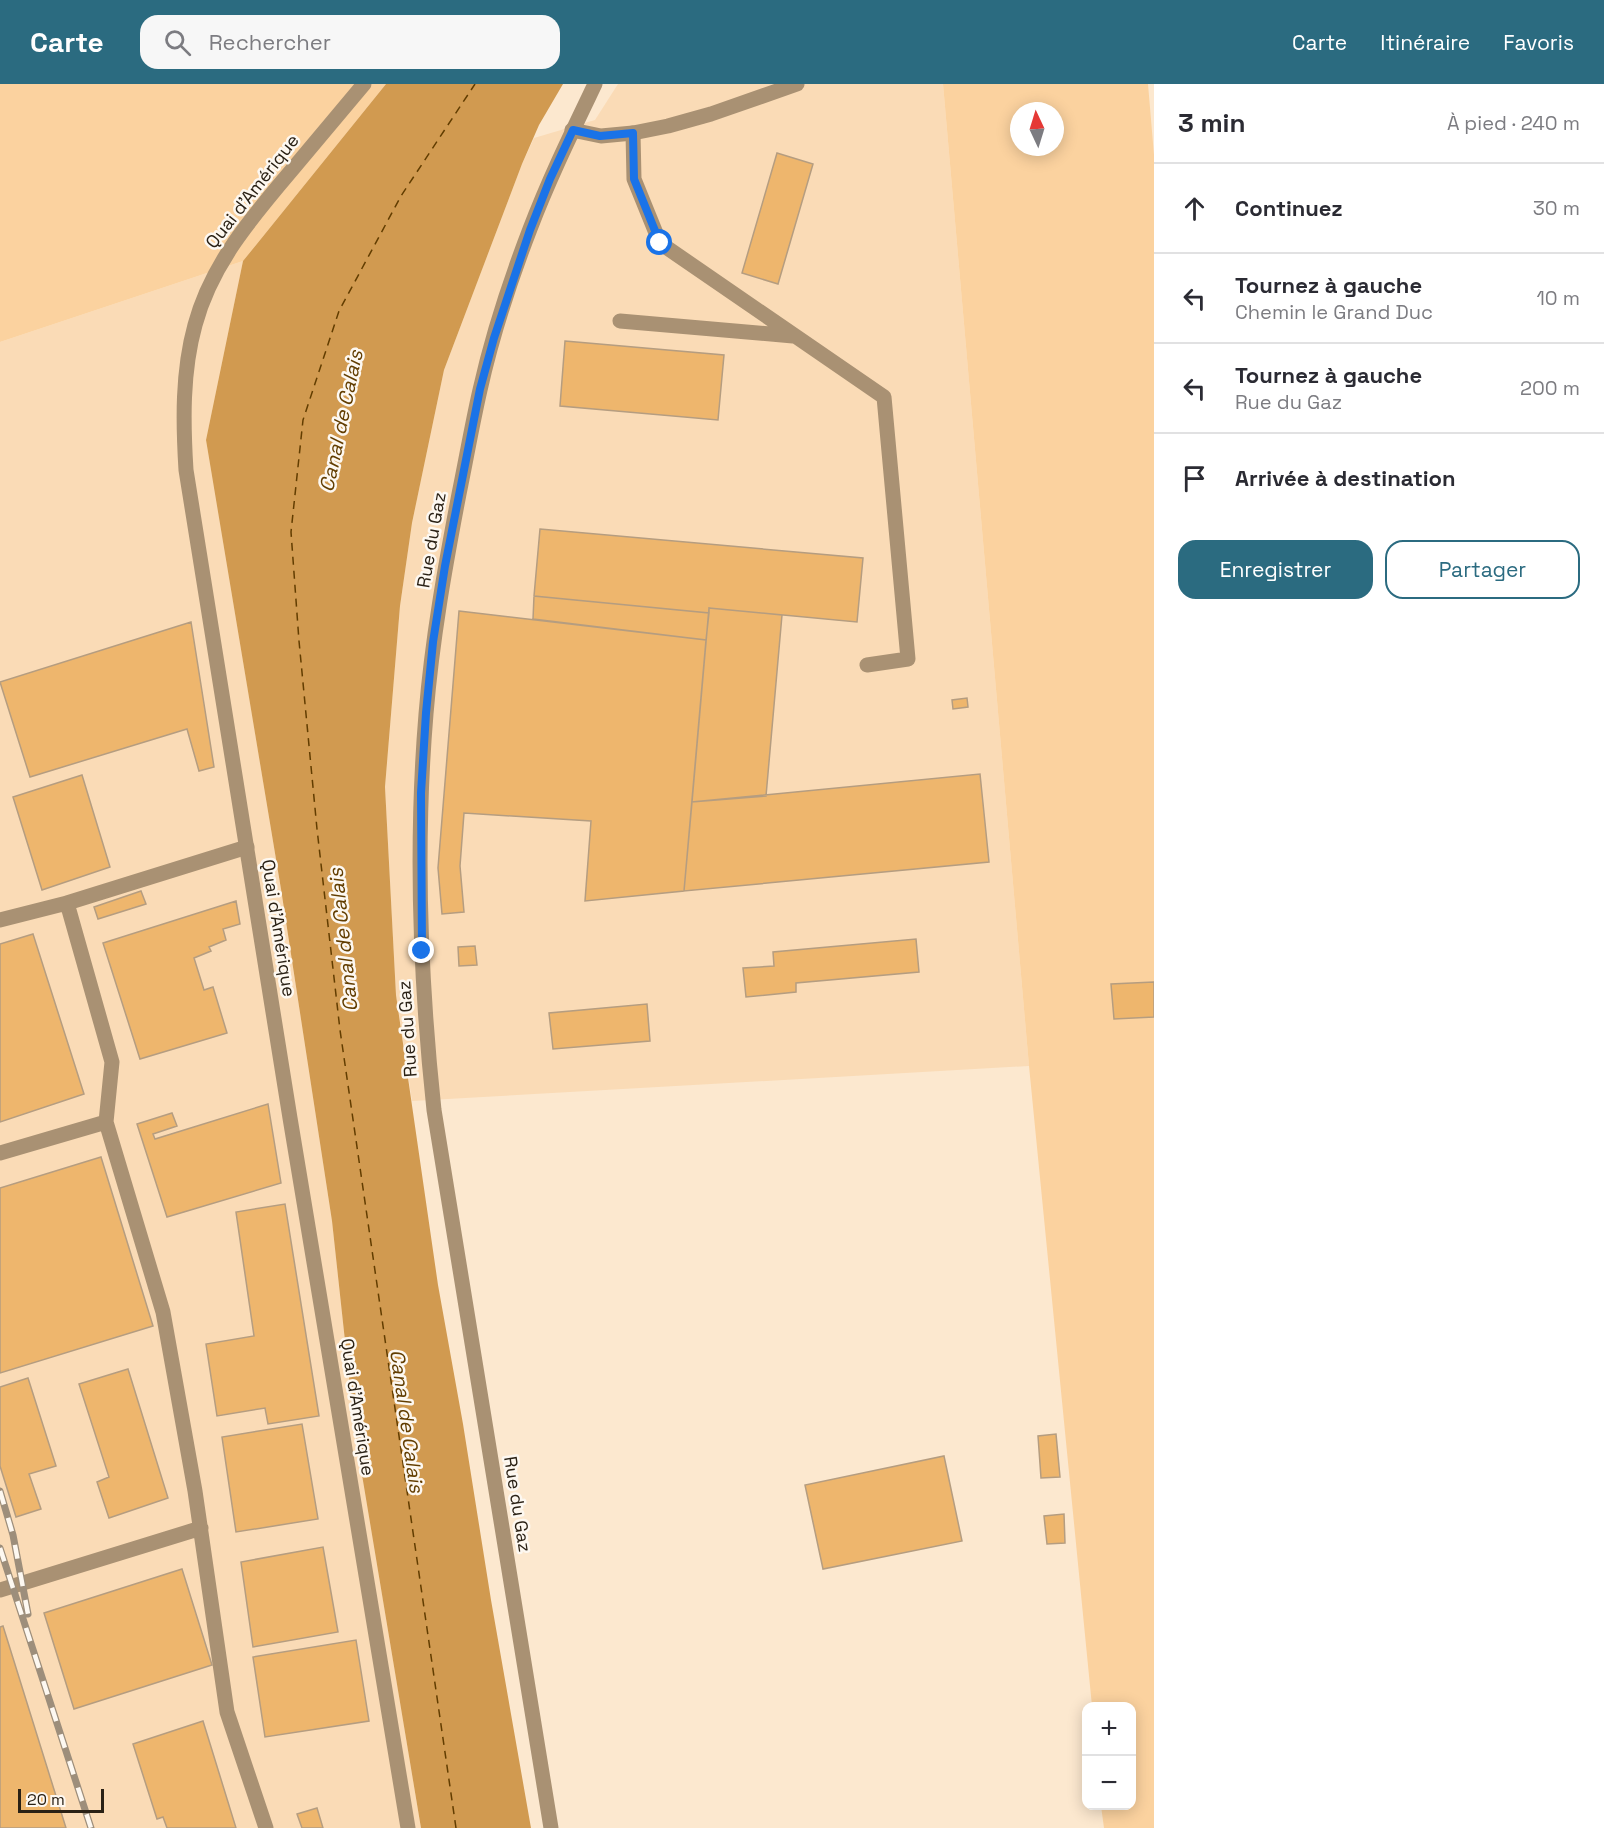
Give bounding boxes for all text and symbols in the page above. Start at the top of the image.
search box [140,15,560,69]
text: Carte [30,24,104,60]
icon: search [161,26,194,59]
text: Rechercher [209,28,331,56]
text: Carte [1292,29,1347,56]
text: Itinéraire [1380,29,1470,56]
text: Favoris [1503,29,1574,56]
north arrow [1010,102,1064,156]
text: 3 min [1178,106,1246,140]
text: À pied · 240 m [1447,110,1580,136]
street label: Quai d'Amérique [200,129,304,253]
icon: ahead [1178,192,1211,225]
text: Continuez [1235,194,1343,222]
text: 30 m [1533,195,1580,221]
route start [646,229,672,255]
text: Tournez à gauche [1235,271,1422,299]
icon: left [1178,282,1211,315]
text: 10 m [1536,285,1580,311]
text: Chemin le Grand Duc [1235,299,1433,325]
water label: Canal de Calais [313,346,369,494]
text: Tournez à gauche [1235,361,1422,389]
icon: left [1178,372,1211,405]
text: 200 m [1520,375,1580,401]
text: Rue du Gaz [1235,389,1342,415]
icon: arrive [1178,462,1211,495]
text: Arrivée à destination [1235,464,1456,492]
street label: Rue du Gaz [411,490,451,590]
button: Enregistrer [1178,540,1373,599]
button: Partager [1385,540,1580,599]
street label: Quai d'Amérique [257,858,301,998]
water label: Canal de Calais [322,865,363,1013]
route end [408,937,434,963]
street label: Rue du Gaz [392,980,422,1078]
street label: Quai d'Amérique [336,1337,380,1477]
water label: Canal de Calais [384,1348,430,1496]
street label: Rue du Gaz [499,1455,537,1553]
map controls [1082,1702,1136,1810]
button: + [1082,1702,1136,1756]
button: − [1082,1756,1136,1810]
scale bar [18,1786,104,1814]
text: 20 m [27,1789,65,1810]

